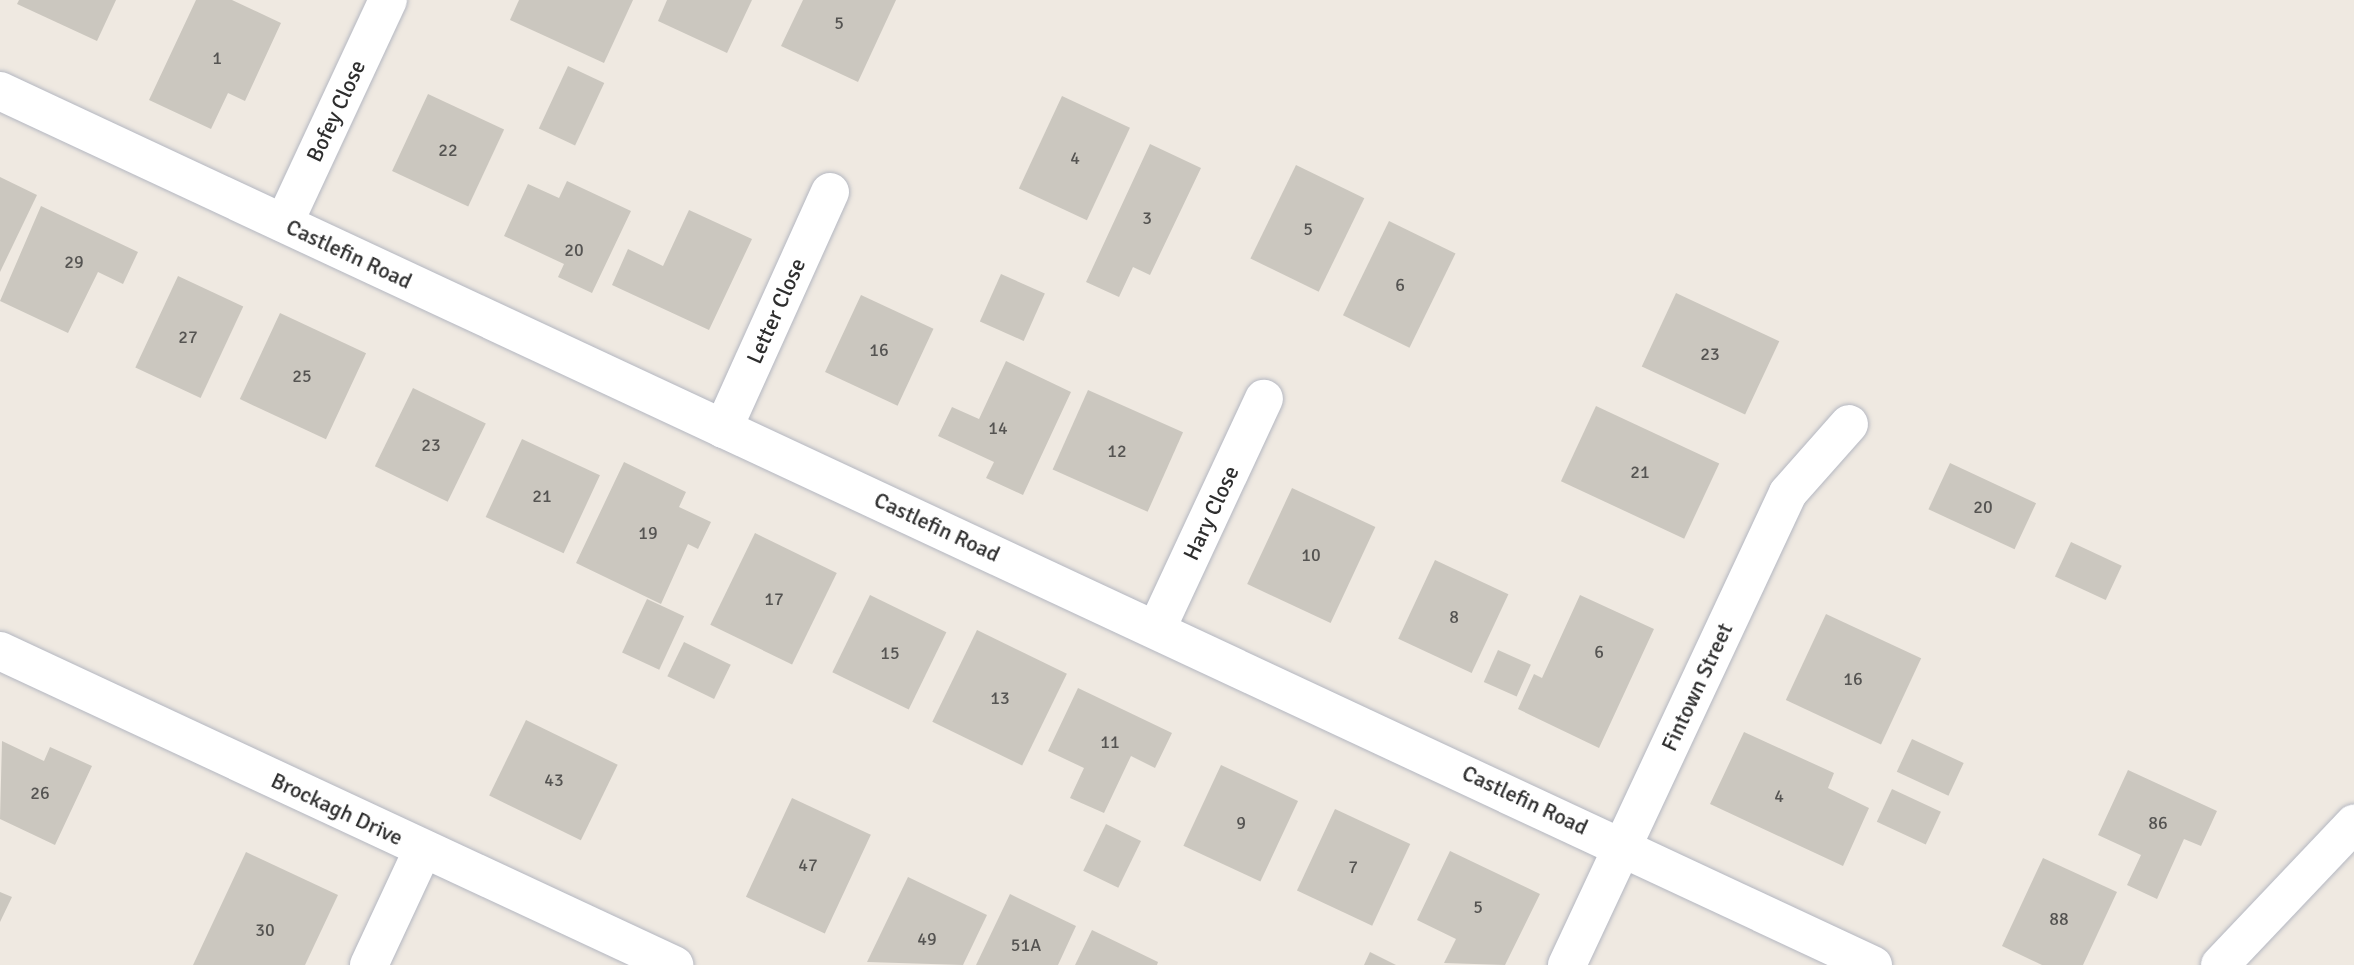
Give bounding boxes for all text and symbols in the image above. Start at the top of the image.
house number: 5 [834,12,844,34]
house number: 1 [212,47,222,69]
street label: Bofey Close [301,56,371,166]
house number: 22 [438,139,458,161]
house number: 4 [1070,147,1080,169]
house number: 3 [1142,207,1152,229]
street label: Castlefin Road [282,213,416,295]
house number: 5 [1303,218,1313,240]
house number: 20 [564,239,584,261]
house number: 29 [64,251,84,273]
street label: Letter Close [741,254,811,368]
house number: 6 [1395,274,1405,296]
house number: 27 [178,326,198,348]
house number: 16 [869,339,889,361]
house number: 23 [1700,343,1720,365]
house number: 25 [292,365,312,387]
house number: 14 [988,417,1008,439]
house number: 23 [421,434,441,456]
house number: 12 [1107,440,1127,462]
street label: Hary Close [1178,461,1244,565]
house number: 21 [1630,461,1650,483]
house number: 21 [532,485,552,507]
street label: Castlefin Road [870,486,1004,568]
house number: 20 [1973,496,1993,518]
house number: 19 [638,522,658,544]
house number: 10 [1301,544,1321,566]
house number: 17 [764,588,784,610]
house number: 8 [1449,606,1459,628]
street label: Fintown Street [1656,619,1738,755]
house number: 6 [1594,641,1604,663]
house number: 15 [880,642,900,664]
house number: 16 [1843,668,1863,690]
house number: 13 [990,687,1010,709]
house number: 11 [1100,731,1120,753]
street label: Castlefin Road [1458,759,1592,841]
street label: Brockagh Drive [267,767,407,851]
house number: 43 [544,769,564,791]
house number: 26 [30,782,50,804]
house number: 4 [1774,785,1784,807]
house number: 9 [1236,812,1246,834]
house number: 86 [2148,812,2168,834]
house number: 47 [798,854,818,876]
house number: 7 [1348,856,1358,878]
house number: 5 [1473,896,1483,918]
house number: 88 [2049,908,2069,930]
house number: 30 [255,919,275,941]
house number: 49 [917,928,937,950]
house number: 51A [1011,934,1041,956]

